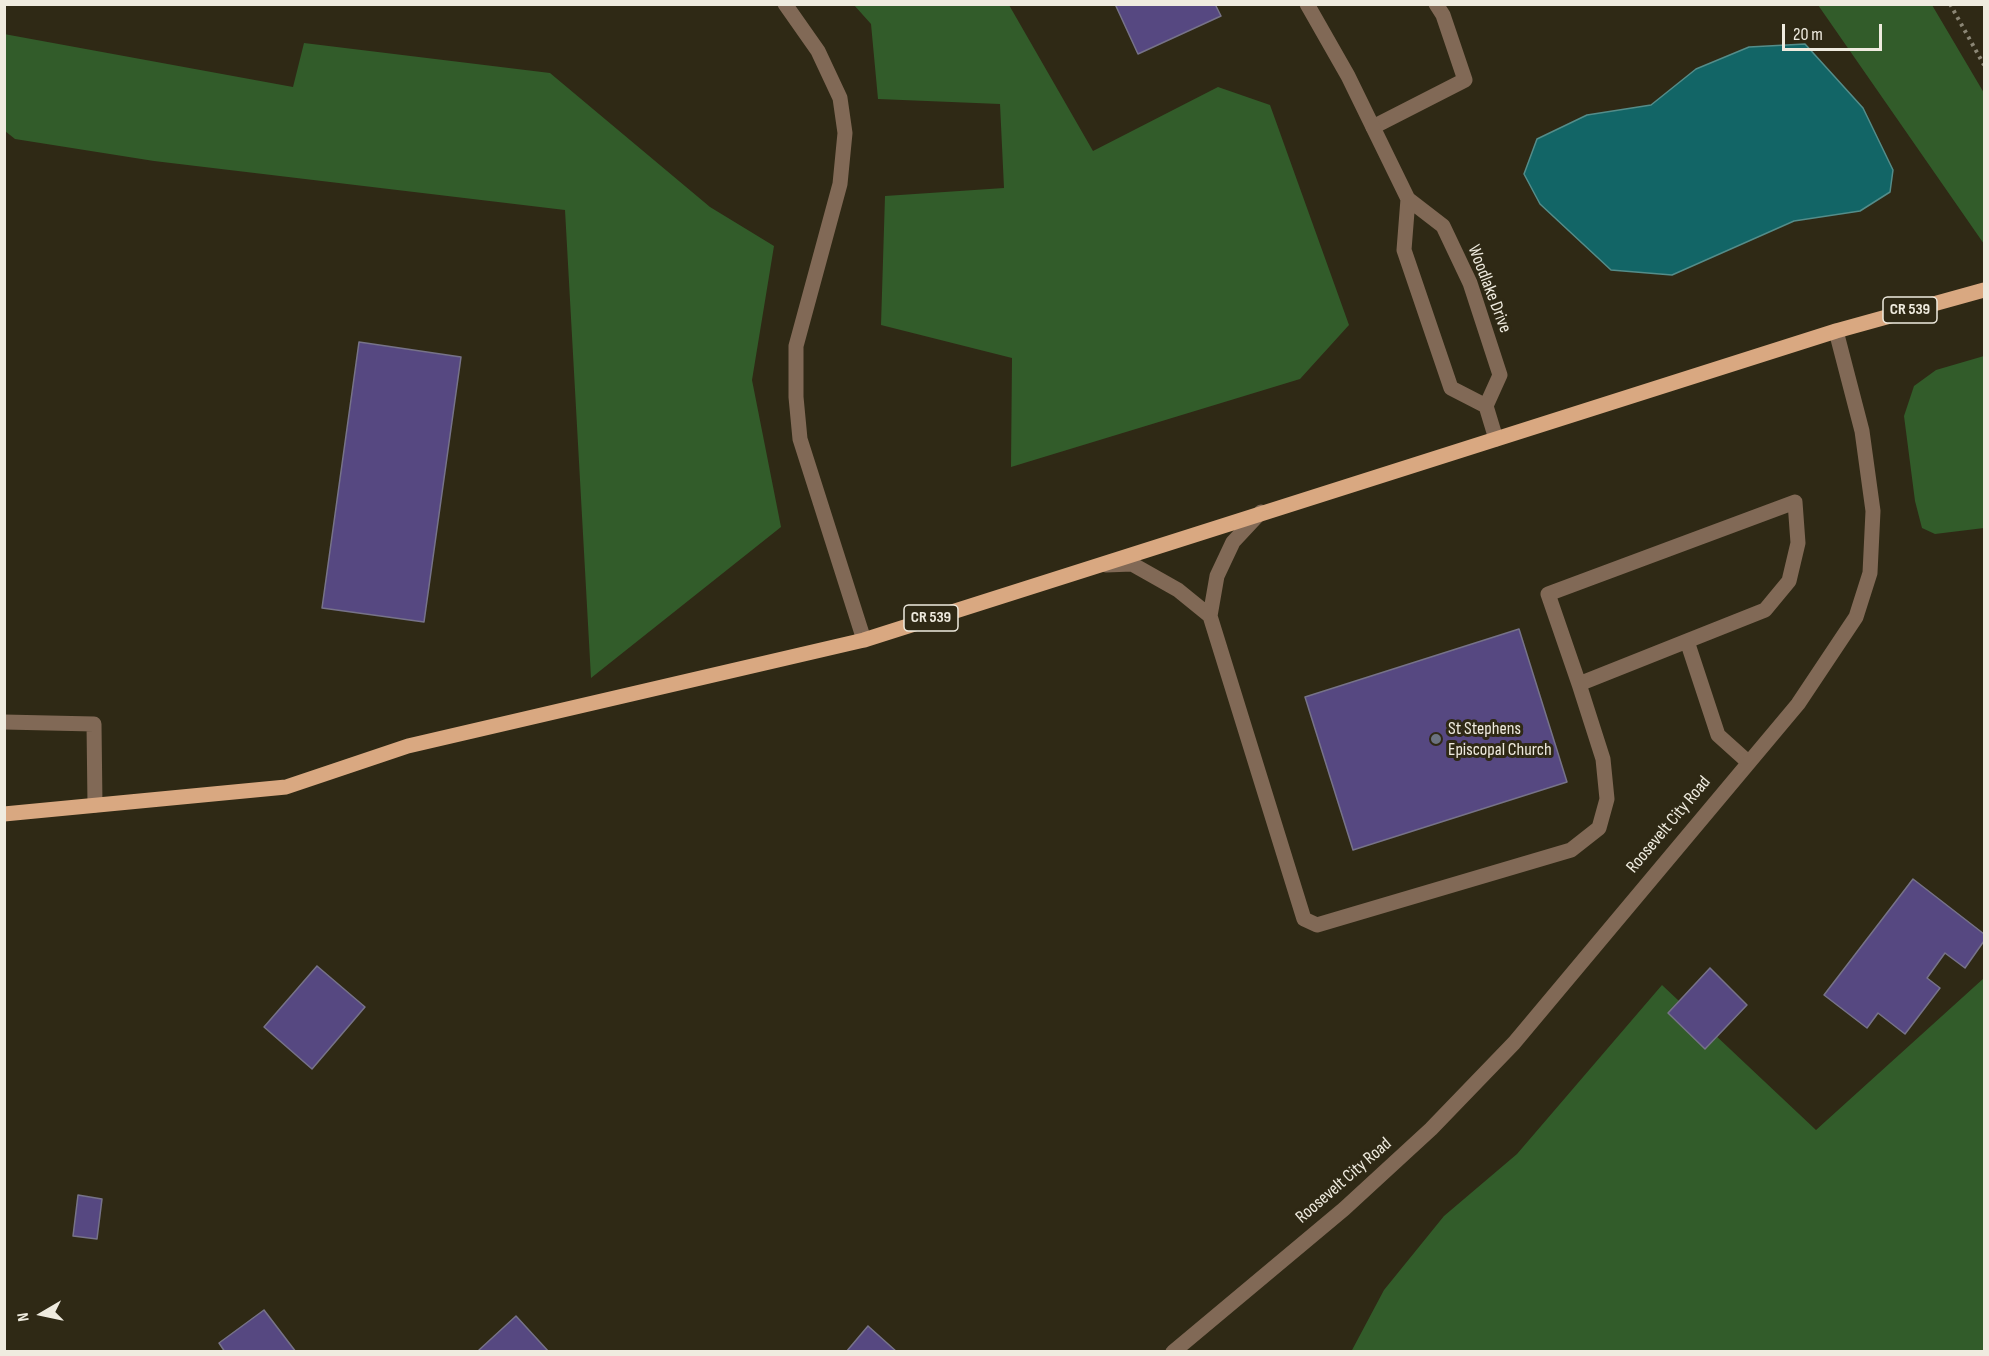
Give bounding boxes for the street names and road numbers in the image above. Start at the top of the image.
street label: Woodlake Drive [1462,242,1516,336]
road number: CR 539 [1883,297,1937,323]
road number: CR 539 [904,605,958,631]
street label: Roosevelt City Road [1622,772,1716,878]
street label: Roosevelt City Road [1292,1134,1396,1228]

